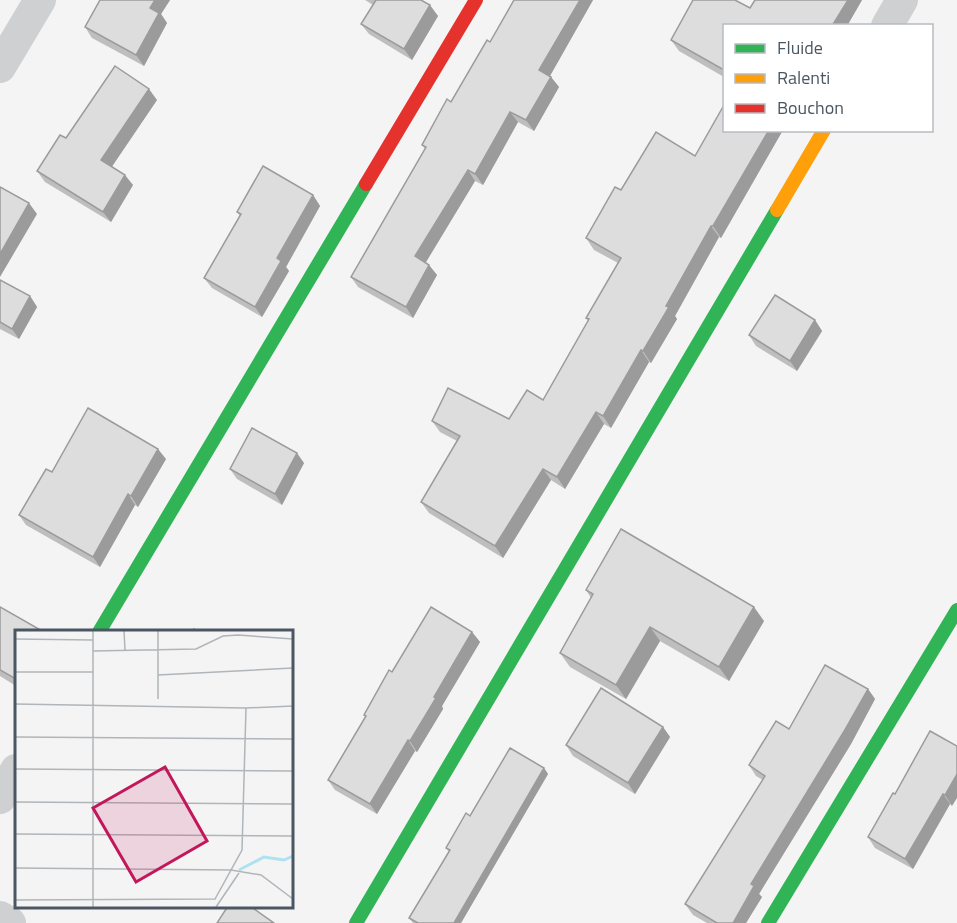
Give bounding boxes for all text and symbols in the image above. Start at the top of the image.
legend [723,24,933,132]
text: Fluide [777,34,823,61]
text: Ralenti [777,64,830,91]
text: Bouchon [777,94,844,121]
inset map [15,630,292,908]

